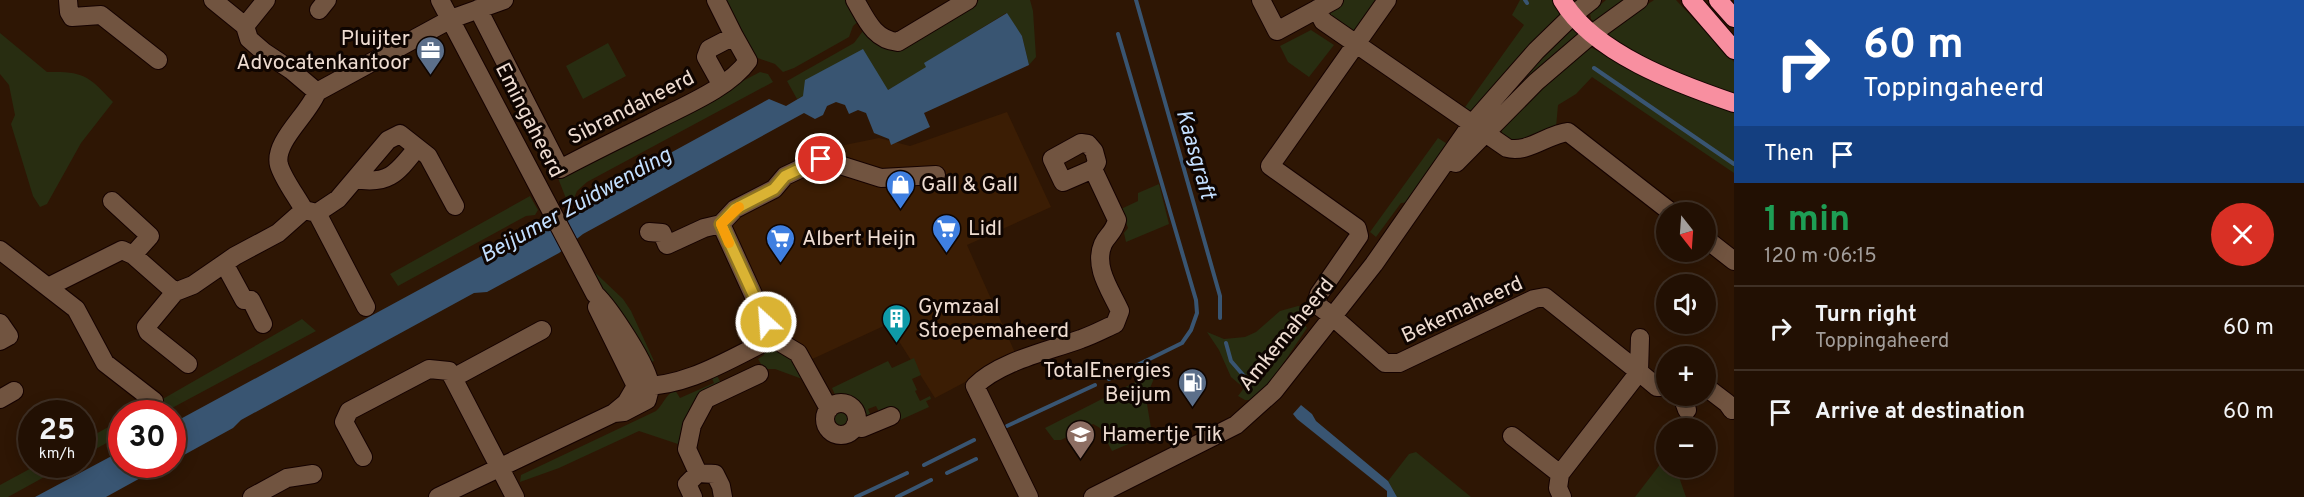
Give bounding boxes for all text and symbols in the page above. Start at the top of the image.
text: 60 m [1863,20,1964,73]
icon: right [1764,24,1842,102]
place label: Pluijter Advocatenkantoor [236,26,410,77]
office icon: Pluijter Advocatenkantoor [415,34,447,76]
street label: Emingaheerd [488,59,569,183]
street label: Sibrandaheerd [564,65,699,152]
text: Toppingaheerd [1863,72,2044,106]
water label: Kaasgraft [1169,107,1221,204]
pin [795,133,846,184]
icon: arrive [1826,138,1859,171]
text: Then [1764,141,1814,168]
water label: Beijumer Zuidwending [476,142,677,270]
icon: arrive [804,142,837,175]
shop icon: Gall & Gall [884,168,916,210]
place label: Gall & Gall [921,172,1018,199]
text: 1 min [1764,198,1850,244]
north arrow [1656,202,1716,262]
map controls [1656,202,1716,478]
button: close [2211,203,2274,266]
supermarket icon: Lidl [931,212,963,254]
place label: Lidl [968,216,1002,243]
supermarket icon: Albert Heijn [765,222,797,264]
place label: Albert Heijn [802,226,916,253]
text: 120 m · 06:15 [1764,244,1877,270]
street label: Bekemaheerd [1398,270,1528,350]
street label: Amkemaheerd [1233,273,1341,397]
button: sound [1656,274,1716,334]
position arrow [734,290,798,354]
place label: Gymzaal Stoepemaheerd [918,294,1069,345]
building icon: Gymzaal Stoepemaheerd [881,302,913,344]
text: Turn right [1815,302,1917,329]
icon: right [1764,312,1797,345]
text: 60 m [2223,315,2274,342]
text: Toppingaheerd [1815,329,1949,355]
button: + [1656,346,1716,406]
place label: TotalEnergies Beijum [1043,358,1171,409]
fuel station icon: TotalEnergies Beijum [1176,366,1208,408]
icon: arrive [1764,396,1797,429]
text: Arrive at destination [1815,399,2025,426]
text: 60 m [2223,399,2274,426]
speed limit sign: 30 [108,400,186,478]
text: 25 [39,413,75,450]
school or university icon: Hamertje Tik [1065,418,1097,460]
button: − [1656,418,1716,478]
place label: Hamertje Tik [1102,422,1223,449]
text: km/h [39,445,75,464]

